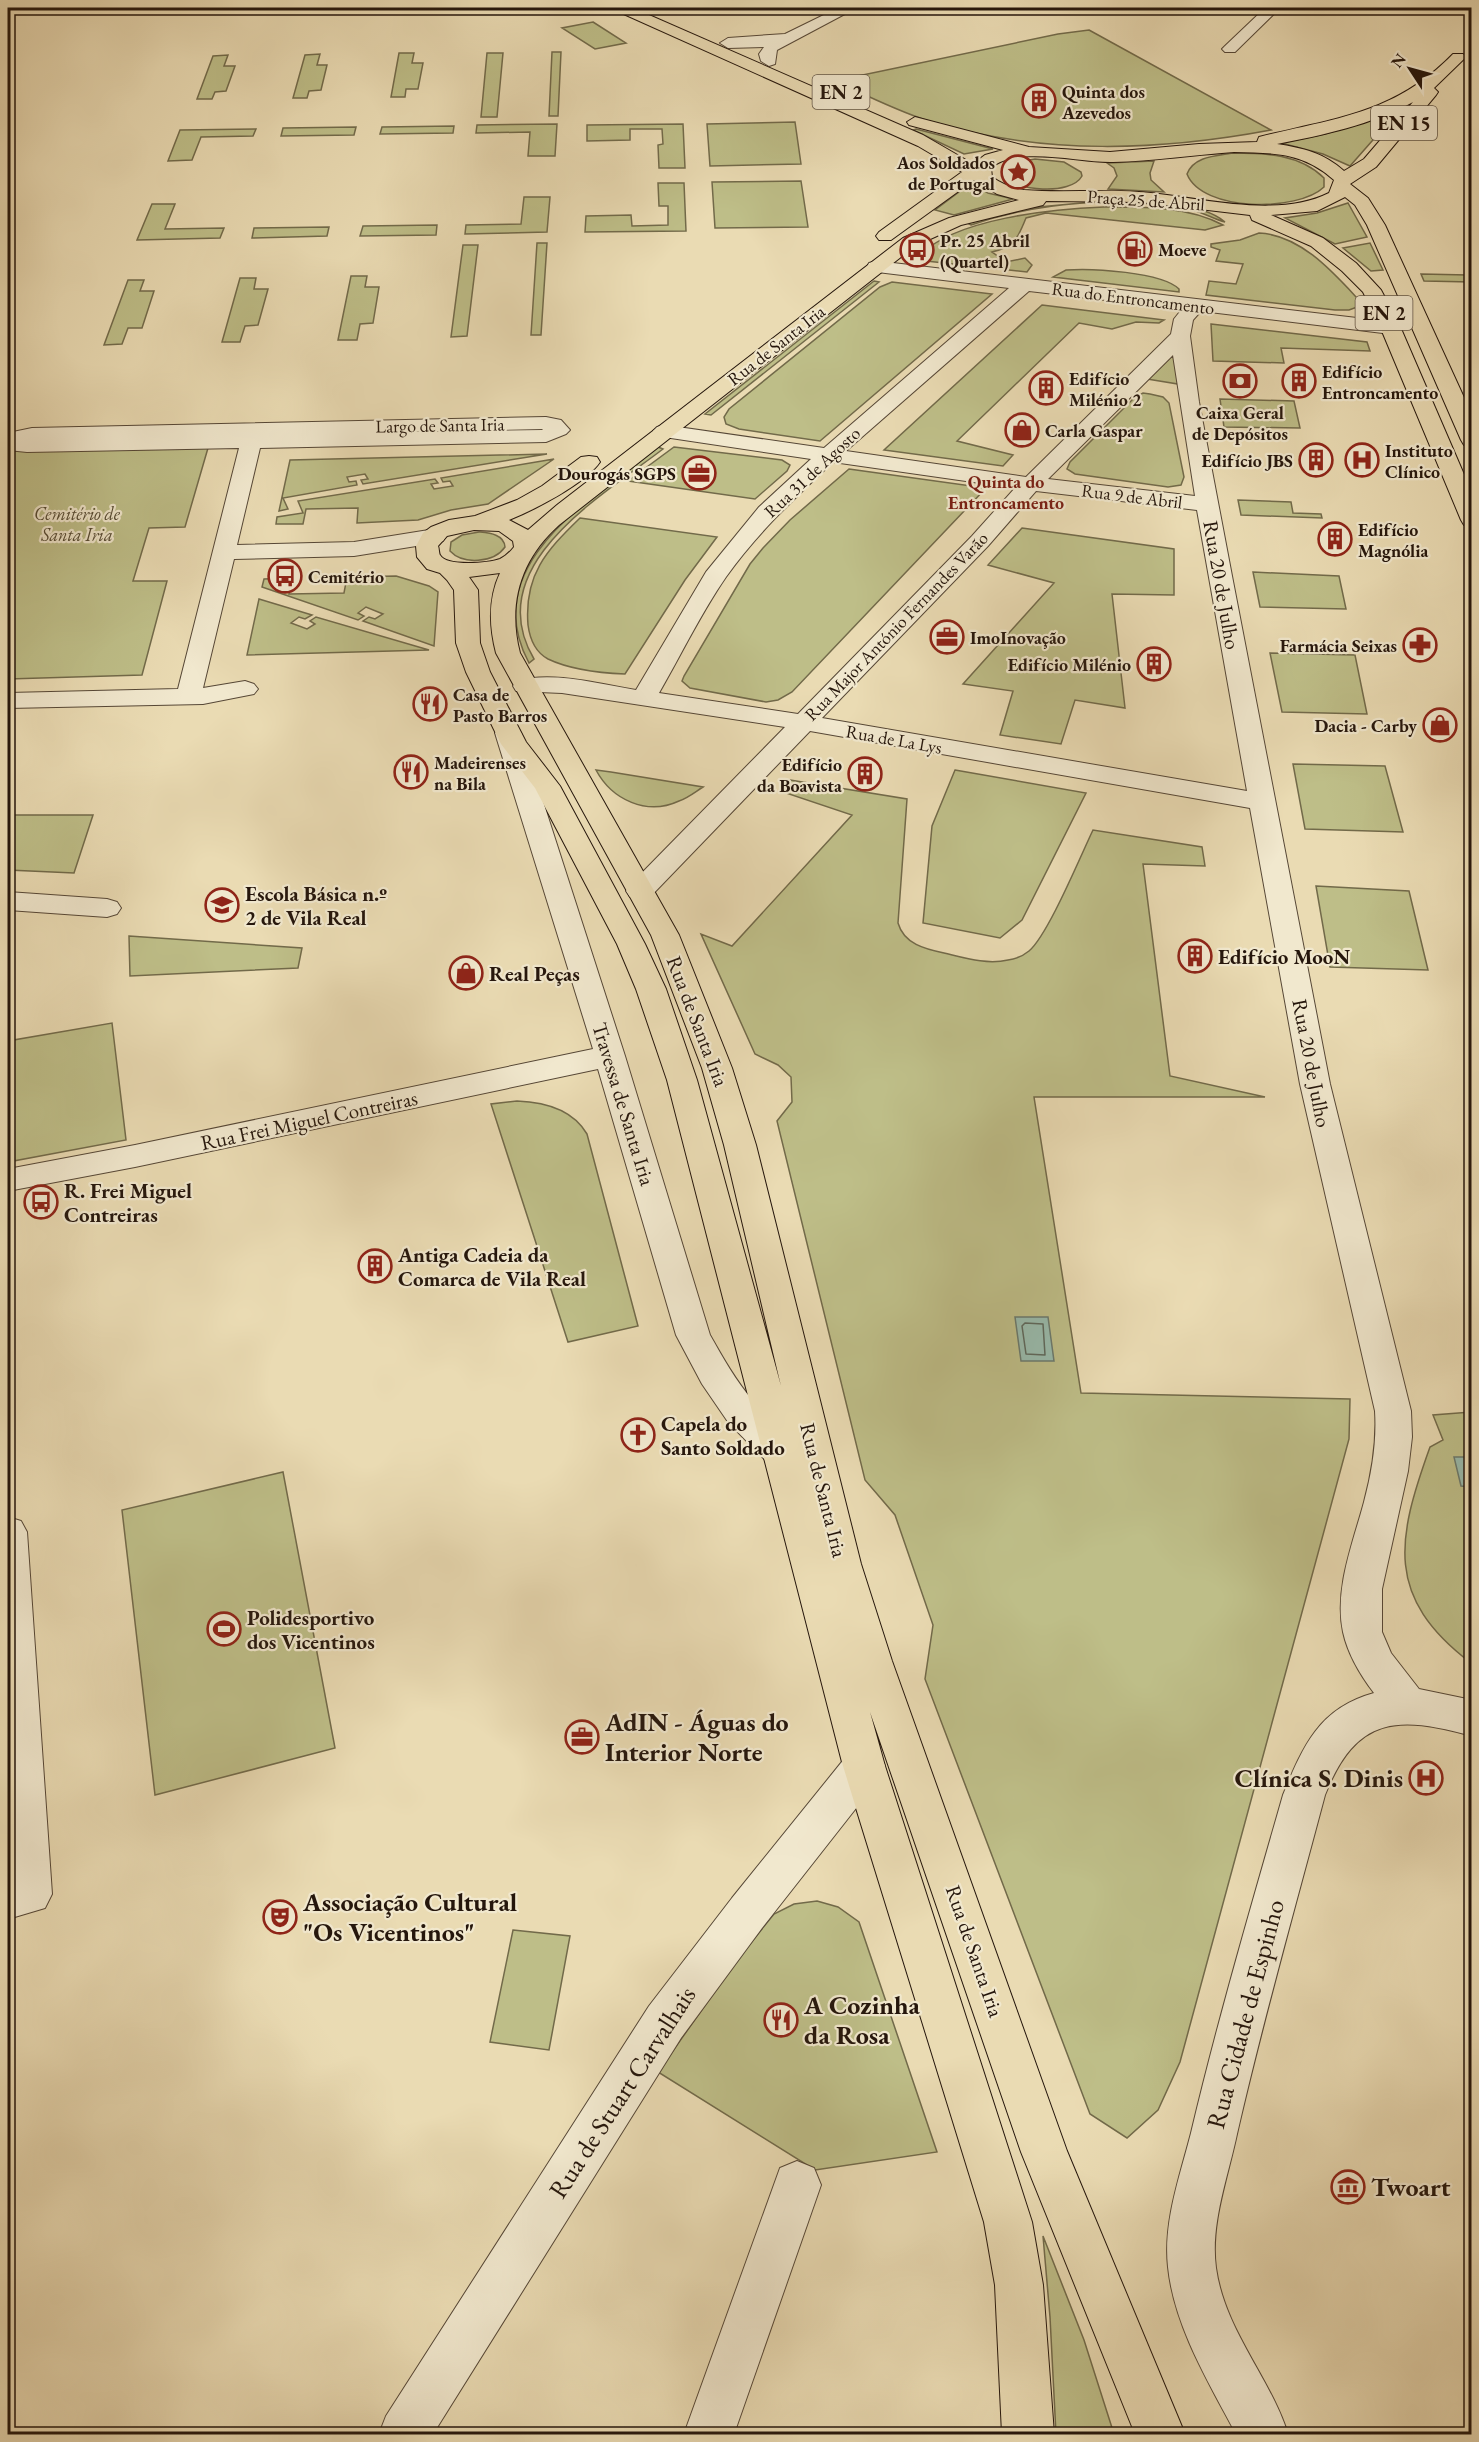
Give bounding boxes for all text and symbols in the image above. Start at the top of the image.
north arrow [1380,39,1440,99]
text: N [1386,49,1411,72]
road number: EN 2 [812,75,870,109]
place label: Quinta dos Azevedos [1061,80,1145,124]
building icon: Quinta dos Azevedos [1021,83,1057,119]
road number: EN 15 [1371,106,1437,140]
place label: Aos Soldados de Portugal [896,151,995,195]
place icon: Aos Soldados de Portugal [1000,154,1036,190]
street label: Praça 25 de Abril [1086,184,1206,216]
place label: Pr. 25 Abril (Quartel) [940,229,1030,273]
fuel station icon: Moeve [1117,231,1153,267]
bus stop icon: Pr. 25 Abril (Quartel) [899,232,935,268]
place label: Moeve [1158,238,1207,261]
street label: Rua do Entroncamento [1050,277,1216,319]
road number: EN 2 [1356,296,1412,330]
street label: Rua de Santa Iria [722,299,830,390]
place label: Edifício Entroncamento [1322,360,1438,404]
bank icon: Caixa Geral de Depósitos [1222,363,1258,399]
building icon: Edifício Entroncamento [1281,363,1317,399]
place label: Edifício Milénio 2 [1069,367,1142,411]
building icon: Edifício Milénio 2 [1028,370,1064,406]
place label: Caixa Geral de Depósitos [1192,401,1288,445]
street label: Largo de Santa Iria [375,412,505,438]
shop icon: Carla Gaspar [1004,412,1040,448]
place label: Carla Gaspar [1045,419,1143,442]
street label: Rua 31 de Agosto [759,421,865,522]
place label: Instituto Clínico [1385,439,1453,483]
building icon: Edifício JBS [1298,442,1334,478]
hospital icon: Instituto Clínico [1344,442,1380,478]
place label: Edifício JBS [1202,449,1293,472]
office icon: Dourogás SGPS [681,455,717,491]
place label: Dourogás SGPS [558,462,676,485]
district label: Quinta do Entroncamento [948,470,1064,514]
street label: Rua 9 de Abril [1080,478,1184,514]
park label: Cemitério de Santa Iria [34,502,121,546]
street label: Rua 20 de Julho [1197,518,1247,652]
place label: Edifício Magnólia [1358,518,1428,562]
building icon: Edifício Magnólia [1317,521,1353,557]
street label: Rua Major António Fernandes Varão [799,526,993,726]
bus stop icon: Cemitério [267,558,303,594]
place label: Cemitério [308,565,384,588]
office icon: ImoInovação [929,619,965,655]
place label: ImoInovação [970,626,1066,649]
pharmacy icon: Farmácia Seixas [1402,627,1438,663]
place label: Farmácia Seixas [1280,634,1397,657]
building icon: Edifício Milénio [1136,646,1172,682]
place label: Edifício Milénio [1008,653,1131,676]
place label: Casa de Pasto Barros [453,683,547,727]
restaurant icon: Casa de Pasto Barros [412,686,448,722]
shop icon: Dacia - Carby [1422,707,1458,743]
place label: Dacia - Carby [1315,714,1417,737]
street label: Rua de La Lys [844,719,944,759]
place label: Madeirenses na Bila [434,751,526,795]
place label: Edifício da Boavista [757,753,842,797]
restaurant icon: Madeirenses na Bila [393,754,429,790]
building icon: Edifício da Boavista [847,756,883,792]
place label: Escola Básica n.º 2 de Vila Real [245,880,387,931]
school or university icon: Escola Básica n.º 2 de Vila Real [204,887,240,923]
building icon: Edifício MooN [1177,938,1213,974]
place label: Edifício MooN [1218,943,1350,970]
street label: Rua de Santa Iria [661,952,736,1091]
shop icon: Real Peças [448,955,484,991]
place label: Real Peças [489,960,580,987]
street label: Rua 20 de Julho [1286,996,1338,1130]
street label: Travessa de Santa Iria [586,1019,662,1189]
street label: Rua Frei Miguel Contreiras [198,1084,420,1156]
place label: R. Frei Miguel Contreiras [64,1177,192,1228]
bus stop icon: R. Frei Miguel Contreiras [23,1184,59,1220]
place label: Antiga Cadeia da Comarca de Vila Real [397,1241,586,1292]
building icon: Antiga Cadeia da Comarca de Vila Real [357,1248,393,1284]
place label: Capela do Santo Soldado [661,1410,785,1461]
church icon: Capela do Santo Soldado [620,1417,656,1453]
street label: Rua de Santa Iria [794,1420,854,1561]
place label: Polidesportivo dos Vicentinos [247,1604,375,1655]
sports icon: Polidesportivo dos Vicentinos [206,1611,242,1647]
place label: AdIN - Águas do Interior Norte [604,1705,789,1769]
office icon: AdIN - Águas do Interior Norte [564,1719,600,1755]
hospital icon: Clínica S. Dinis [1408,1760,1444,1796]
place label: Clínica S. Dinis [1234,1761,1403,1795]
street label: Rua de Santa Iria [940,1881,1010,2021]
place label: Associação Cultural "Os Vicentinos" [302,1885,517,1949]
street label: Rua Cidade de Espinho [1198,1896,1292,2132]
theatre icon: Associação Cultural "Os Vicentinos" [262,1899,298,1935]
street label: Rua de Stuart Carvalhais [541,1979,703,2205]
place label: A Cozinha da Rosa [803,1988,921,2052]
restaurant icon: A Cozinha da Rosa [763,2002,799,2038]
museum icon: Twoart [1330,2169,1366,2205]
place label: Twoart [1371,2170,1451,2204]

